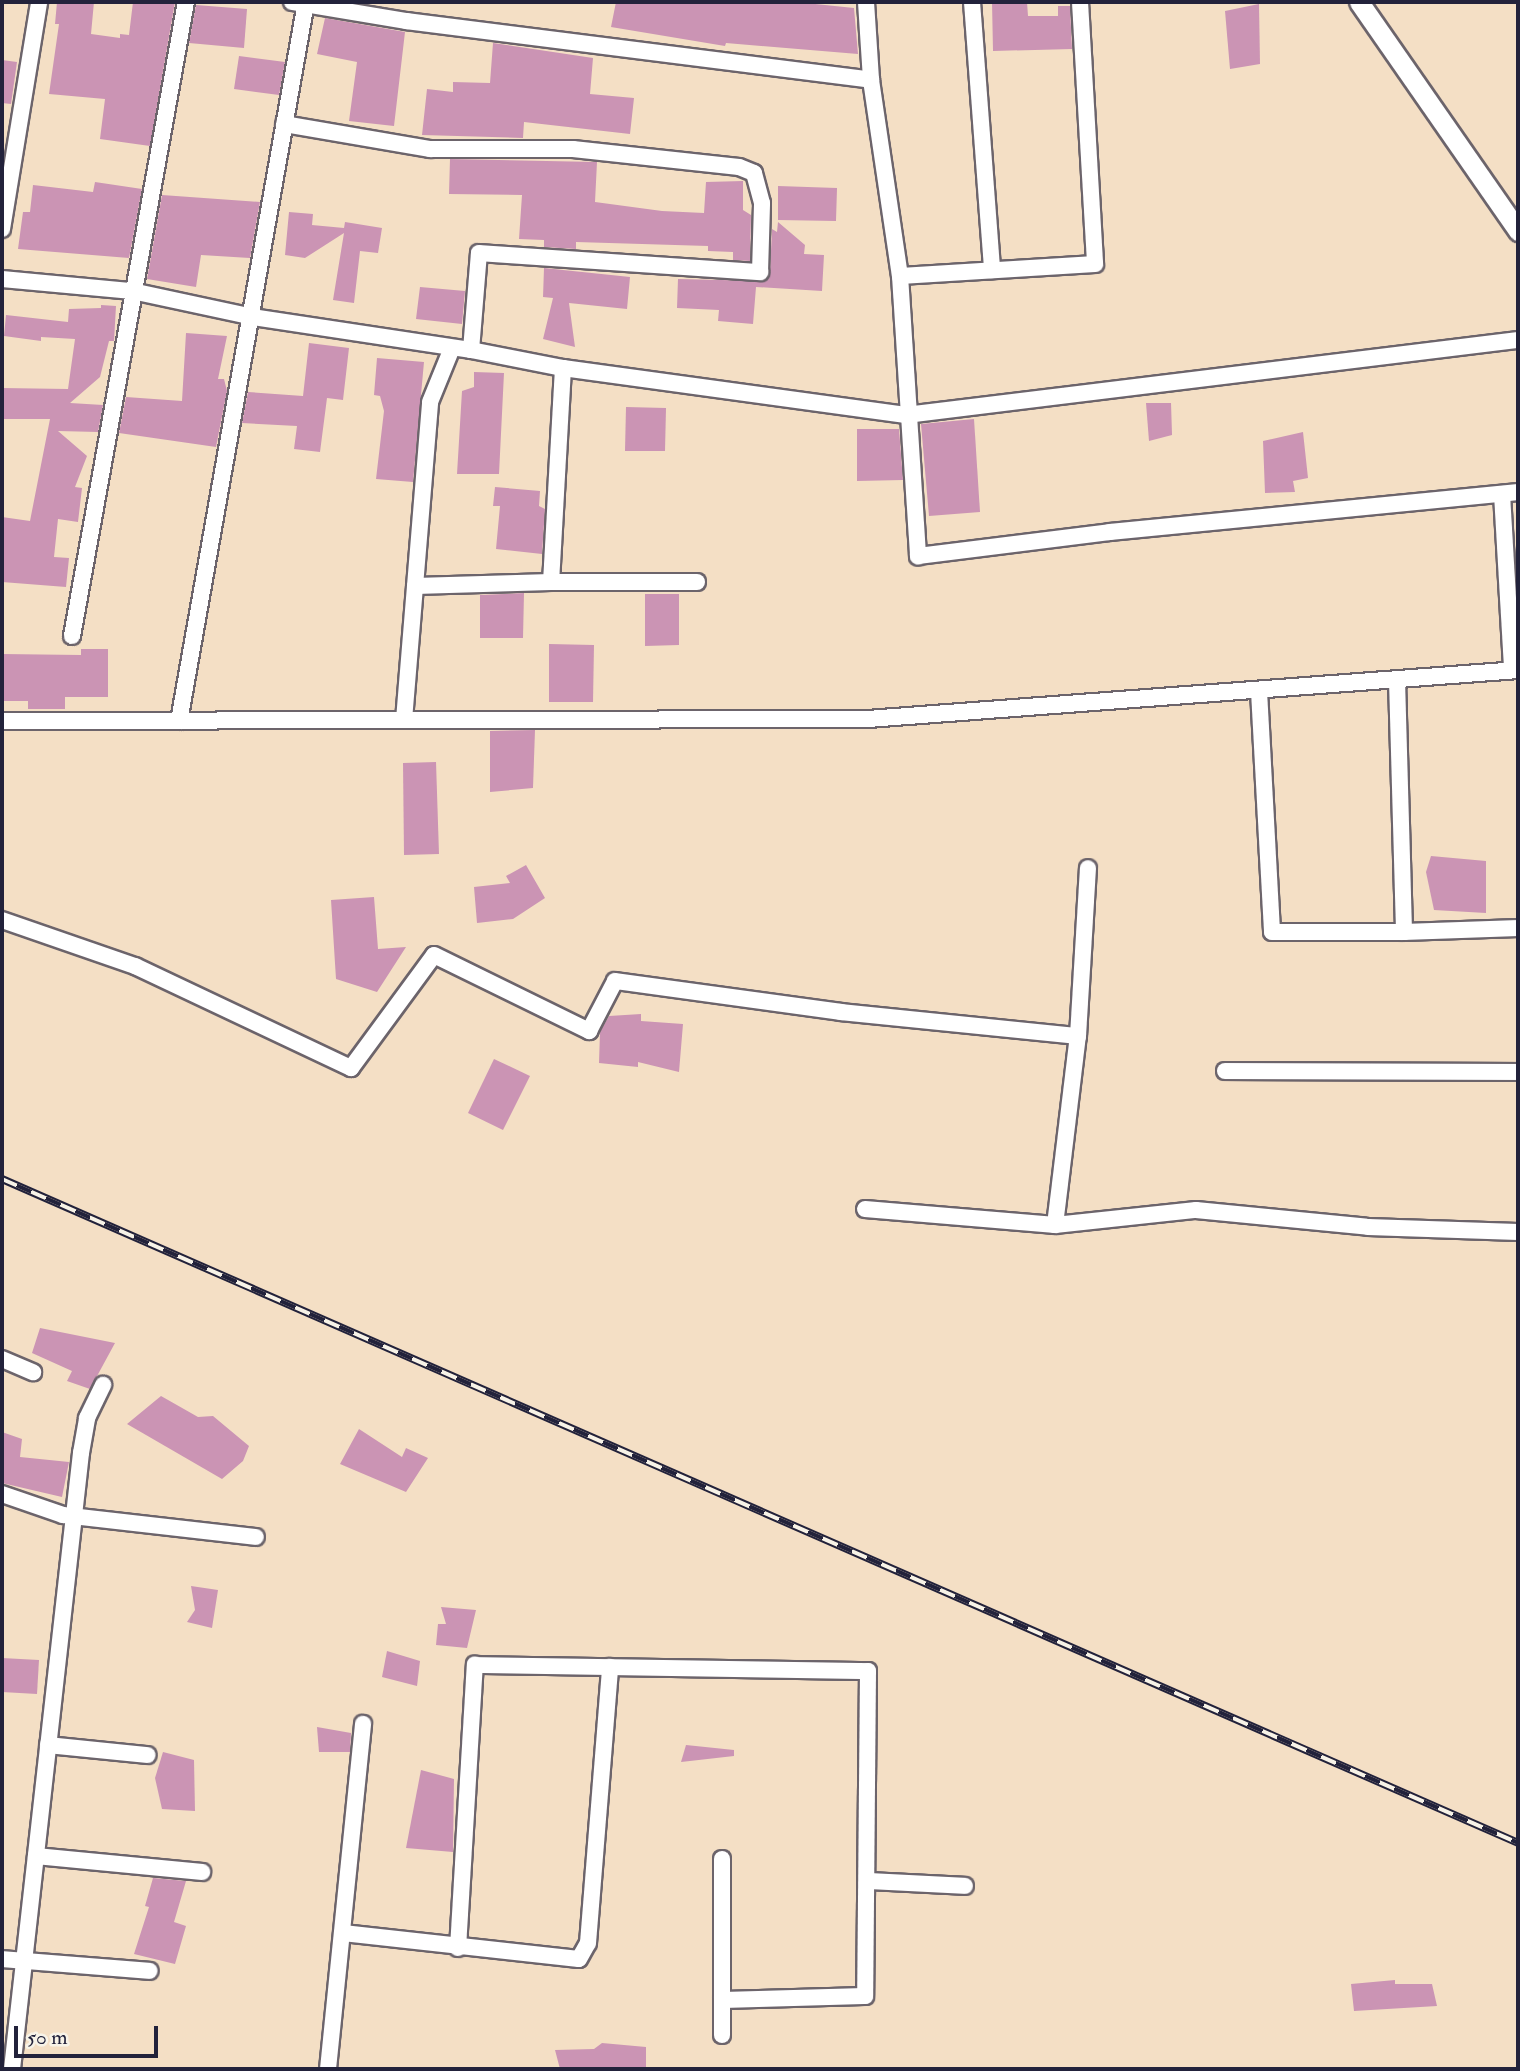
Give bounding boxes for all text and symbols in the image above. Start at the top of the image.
scale bar [18,2011,161,2056]
text: 50 m [27,2024,68,2051]

